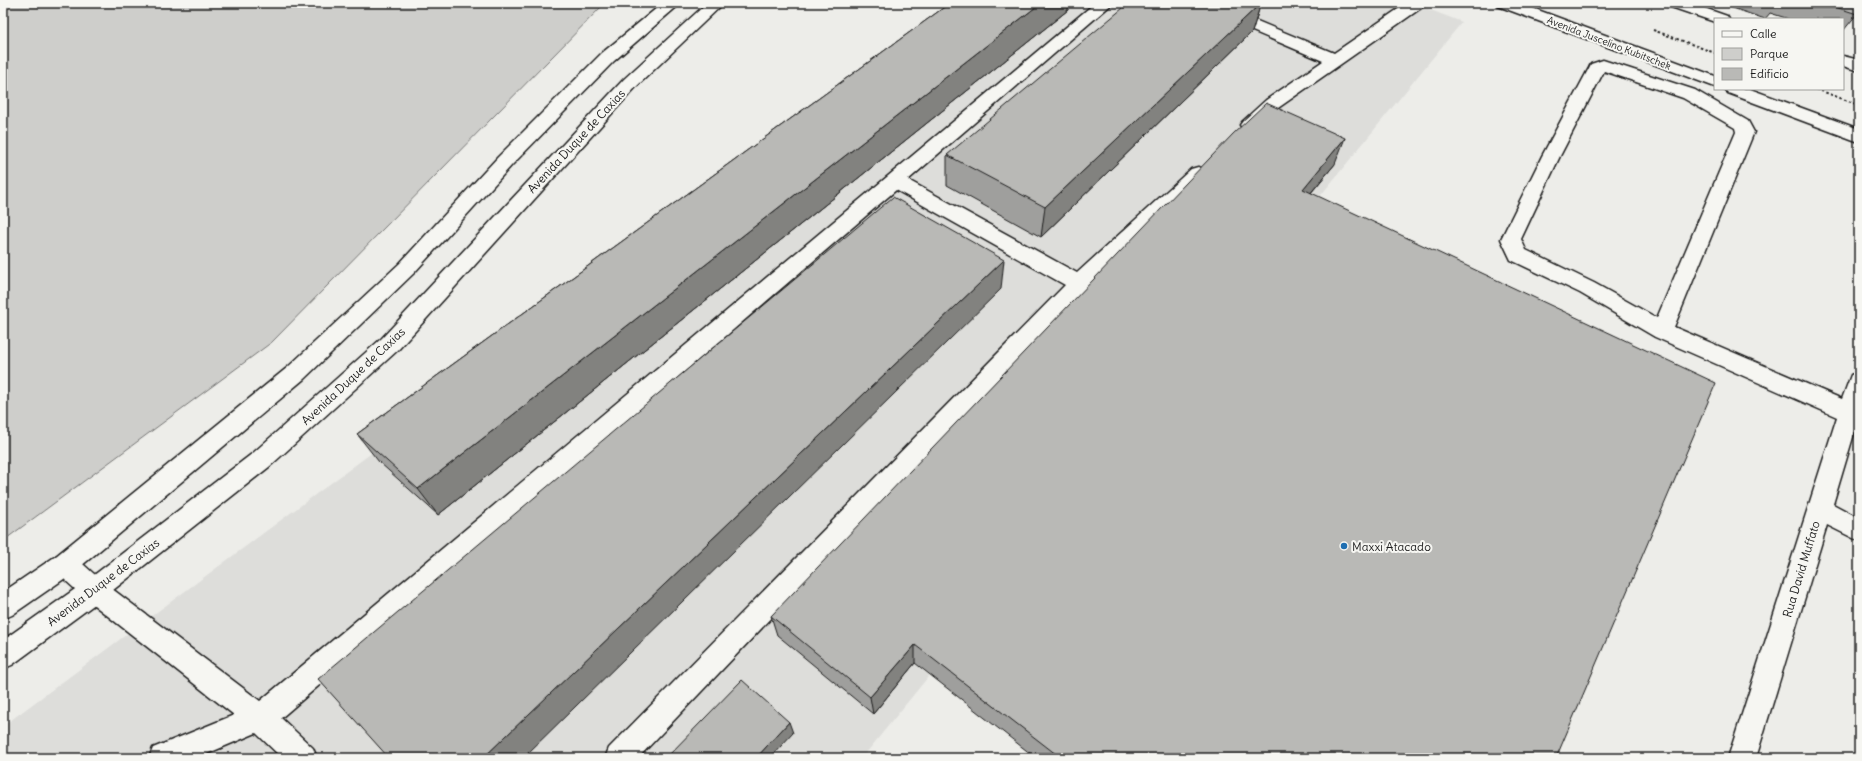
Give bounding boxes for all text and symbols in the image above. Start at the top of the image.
street label: Avenida Juscelino Kubitschek [1545,13,1673,73]
legend [1714,18,1844,90]
text: Calle [1750,26,1777,41]
text: Parque [1750,46,1789,61]
text: Edificio [1750,66,1789,81]
street label: Avenida Duque de Caxias [524,86,628,196]
street label: Avenida Duque de Caxias [298,324,408,428]
street label: Rua David Muffato [1779,519,1823,619]
street label: Avenida Duque de Caxias [44,535,162,629]
place label: Maxxi Atacado [1352,539,1431,554]
marker: Maxxi Atacado [1339,541,1349,551]

